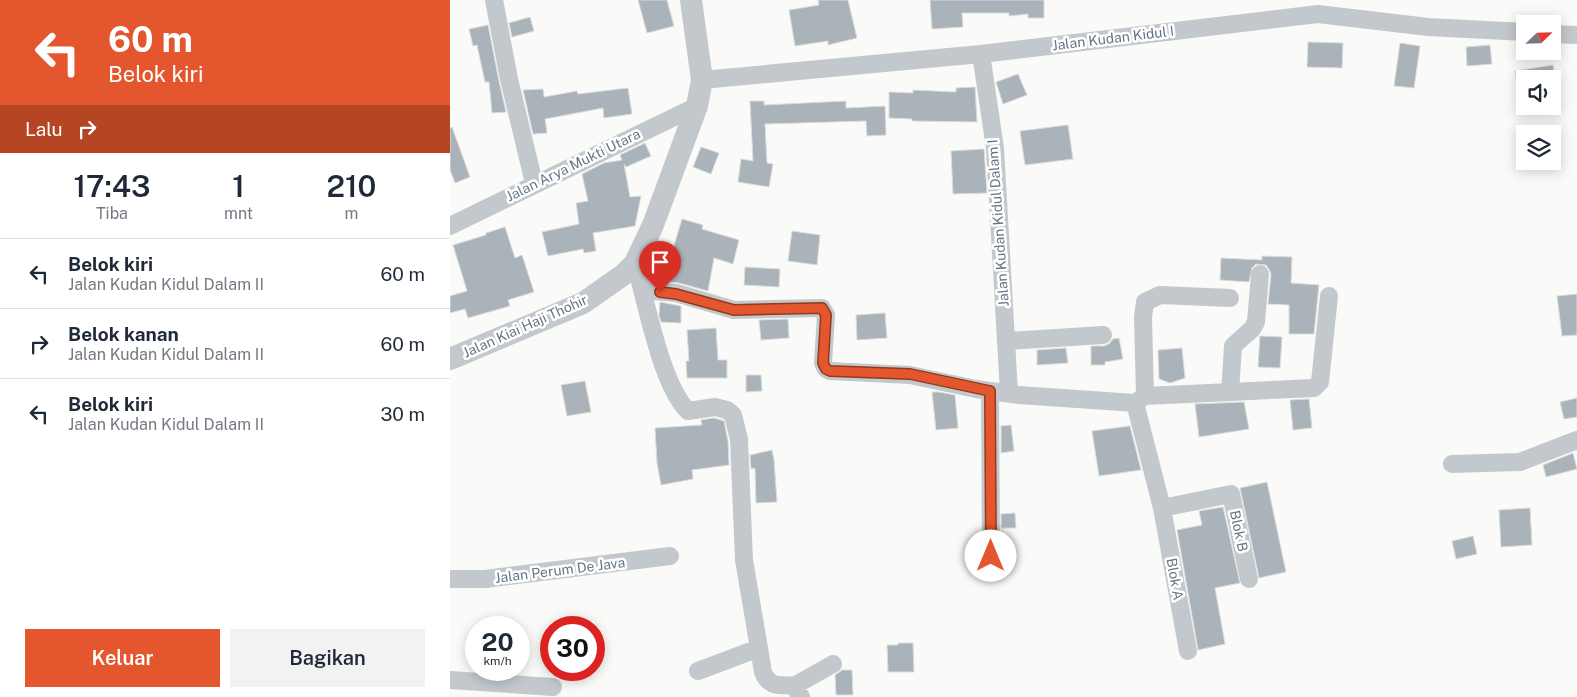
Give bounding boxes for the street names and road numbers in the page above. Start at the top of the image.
street label: Jalan Kudan Kidul I [1051,23,1175,53]
street label: Jalan Arya Mukti Utara [503,126,643,204]
street label: Jalan Kudan Kidul Dalam I [984,139,1012,307]
street label: Jalan Kiai Haji Thohir [460,291,590,361]
street label: Blok B [1227,509,1251,553]
street label: Jalan Perum De Java [494,554,626,586]
street label: Blok A [1163,557,1187,601]

